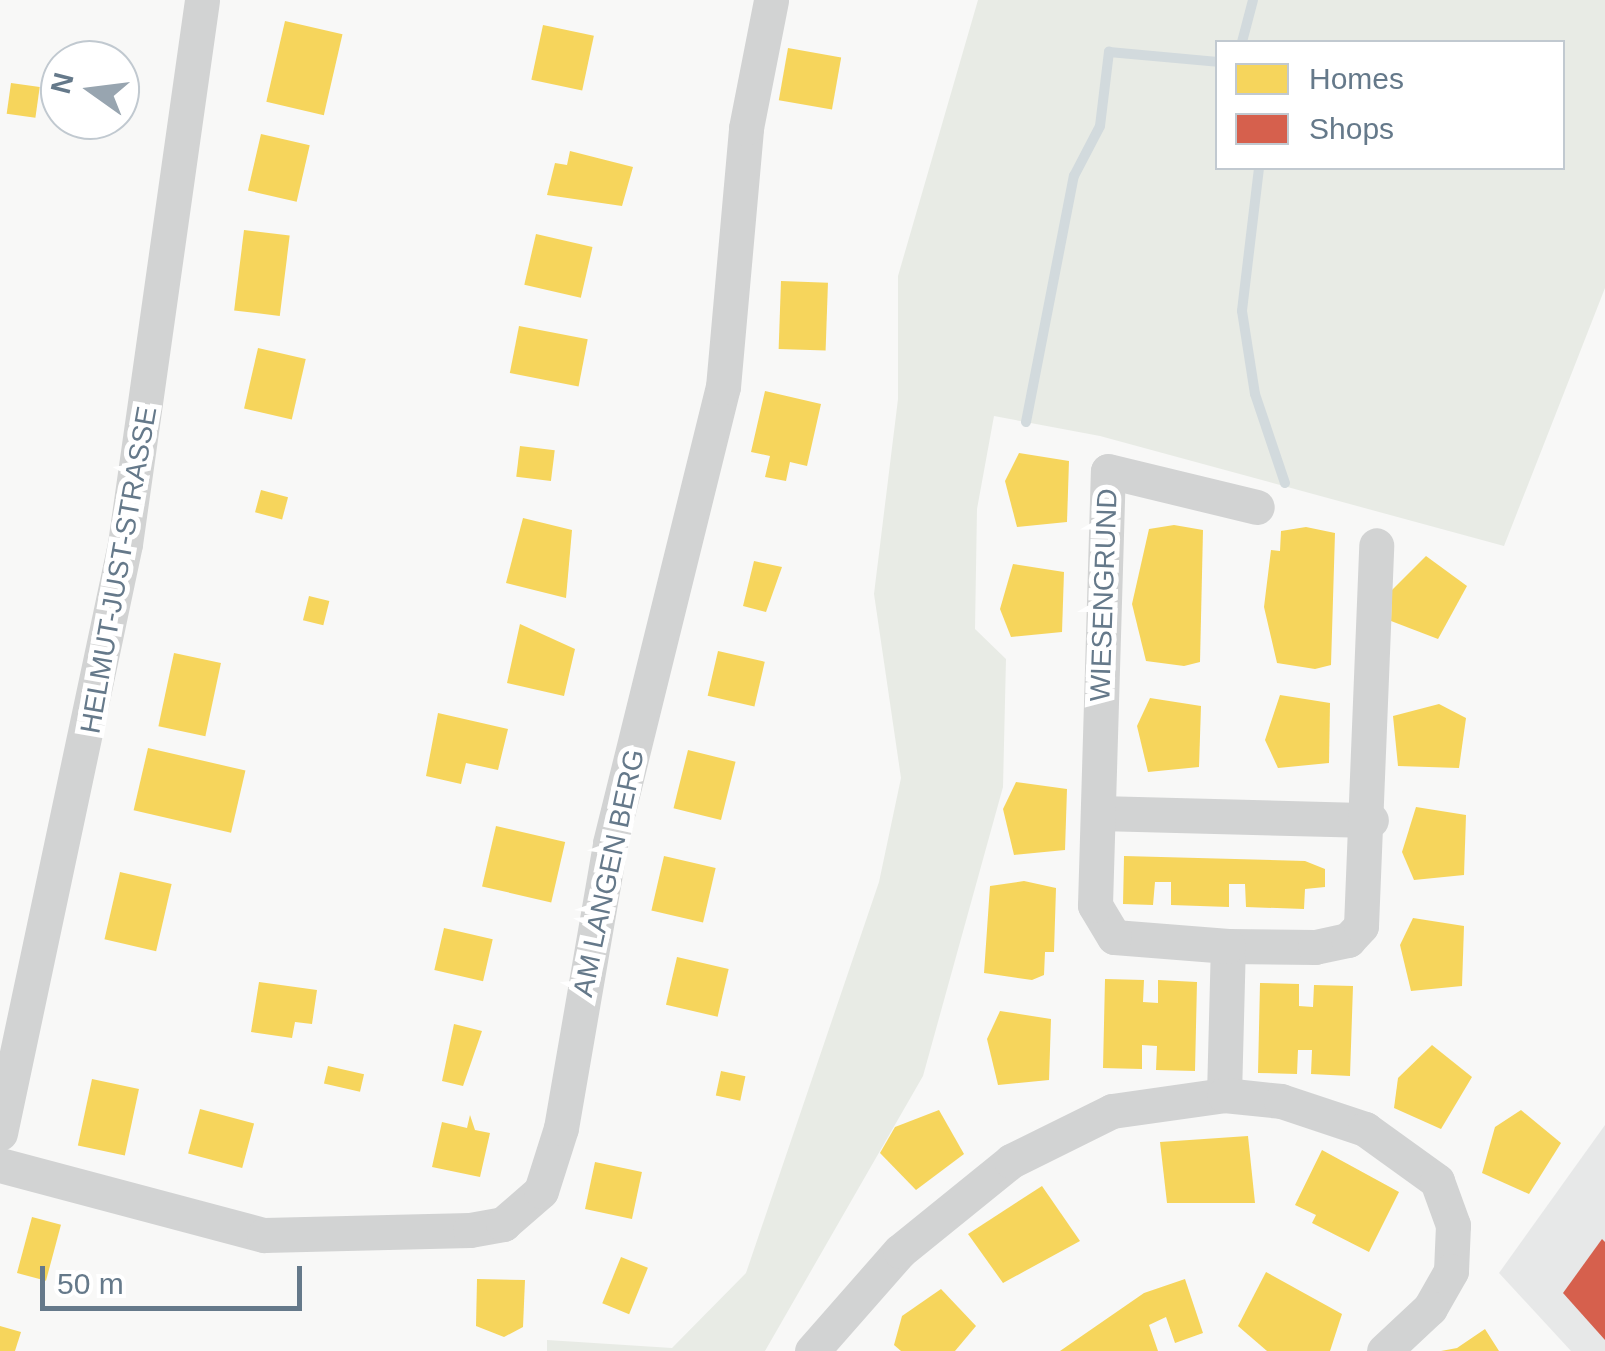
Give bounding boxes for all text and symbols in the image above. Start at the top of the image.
north arrow [40,40,140,140]
legend [1215,40,1565,170]
text: Homes [1309,62,1404,95]
text: N [45,70,80,97]
text: Shops [1309,112,1394,145]
street label: HELMUT-JUST-STRASSE [74,404,164,736]
street label: WIESENGRUND [1083,488,1125,702]
street label: AM LANGEN BERG [566,746,652,1000]
scale bar [45,1246,308,1308]
text: 50 m [57,1267,124,1300]

